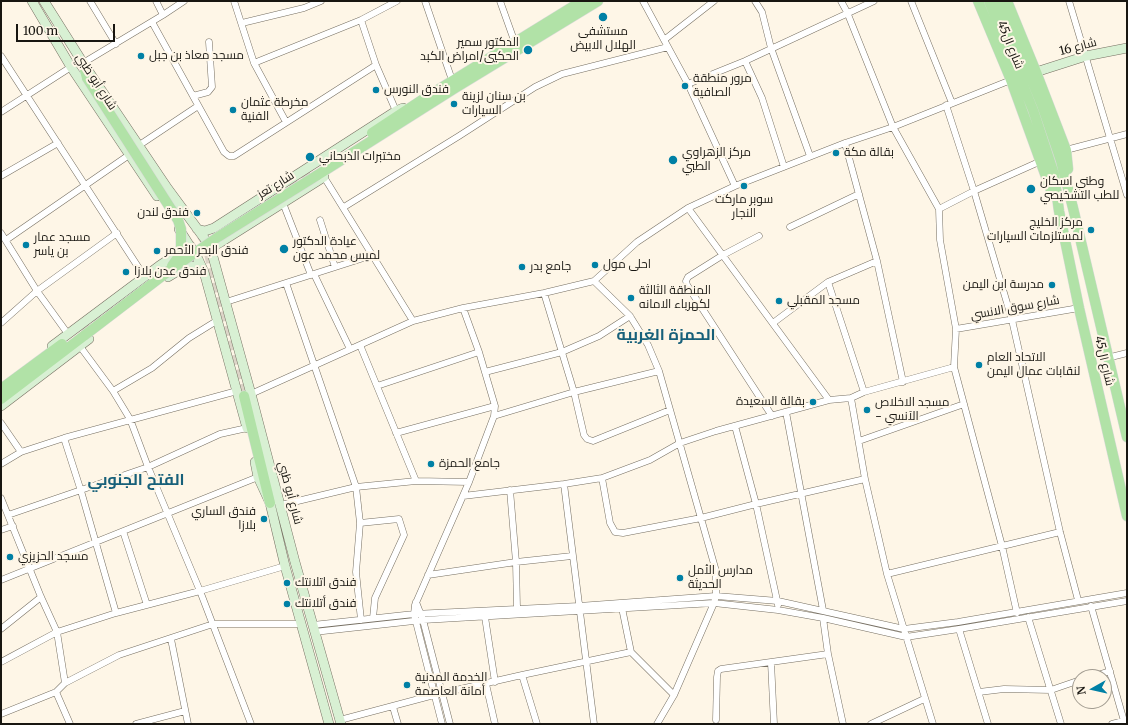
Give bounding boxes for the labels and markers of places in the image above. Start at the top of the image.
marker: مستشفى الهلال الابيض [597,11,609,23]
place label: مستشفى الهلال الابيض [570,25,636,53]
place label: الدكتور سمير الحكيي/امراض الكبد [420,36,519,64]
marker: الدكتور سمير الحكيي/امراض الكبد [522,44,534,56]
place label: مسجد معاذ بن جبل [149,49,244,63]
marker: مسجد معاذ بن جبل [136,51,146,61]
place label: مرور منطقة الصافية [693,72,752,100]
marker: مرور منطقة الصافية [680,81,690,91]
place label: فندق النورس [384,83,449,97]
marker: فندق النورس [371,85,381,95]
place label: بن سنان لزينة السيارات [462,90,526,118]
place label: مخرطة عثمان الفنية [241,96,308,124]
marker: بن سنان لزينة السيارات [449,99,459,109]
marker: مخرطة عثمان الفنية [228,105,238,115]
place label: مركز الزهراوي الطبي [682,146,751,174]
place label: بقالة مكة [844,146,894,160]
marker: بقالة مكة [831,148,841,158]
place label: مختبرات الذبحاني [319,150,401,164]
marker: مختبرات الذبحاني [304,151,316,163]
marker: مركز الزهراوي الطبي [667,154,679,166]
place label: وطني اسكان للطب التشخيصي [1040,175,1119,203]
marker: سوبر ماركت النجار [739,181,749,191]
marker: وطني اسكان للطب التشخيصي [1025,183,1037,195]
place label: سوبر ماركت النجار [715,193,773,221]
place label: فندق لندن [137,206,189,220]
marker: فندق لندن [192,208,202,218]
place label: مركز الخليج لمستلزمات السيارات [987,216,1083,244]
marker: مركز الخليج لمستلزمات السيارات [1086,225,1096,235]
place label: مسجد عمار بن ياسر [34,231,90,259]
place label: عيادة الدكتور لميس محمد عون [293,235,380,263]
marker: مسجد عمار بن ياسر [21,240,31,250]
marker: عيادة الدكتور لميس محمد عون [278,243,290,255]
place label: فندق البحر الأحمر [165,244,248,258]
marker: فندق البحر الأحمر [152,246,162,256]
place label: احلى مول [603,258,651,272]
place label: جامع بدر [530,260,571,274]
marker: احلى مول [590,260,600,270]
marker: جامع بدر [517,262,527,272]
place label: فندق عدن بلازا [134,265,206,279]
marker: فندق عدن بلازا [121,267,131,277]
place label: مدرسة ابن اليمن [963,278,1044,292]
marker: مدرسة ابن اليمن [1047,280,1057,290]
place label: المنطقة الثالثة لكهرباء الامانه [639,284,711,312]
marker: المنطقة الثالثة لكهرباء الامانه [626,293,636,303]
place label: مسجد المقبلي [787,294,860,308]
marker: مسجد المقبلي [774,296,784,306]
place label: الاتحاد العام لنقابات عمال اليمن [987,351,1080,379]
marker: الاتحاد العام لنقابات عمال اليمن [974,360,984,370]
place label: بقالة السعيدة [736,395,805,409]
place label: مسجد الاخلاص - الآنسي [875,396,949,424]
marker: بقالة السعيدة [808,397,818,407]
marker: مسجد الاخلاص - الآنسي [862,405,872,415]
place label: جامع الحمزة [439,457,500,471]
marker: جامع الحمزة [426,459,436,469]
place label: فندق الساري بلازا [191,505,256,533]
marker: فندق الساري بلازا [259,514,269,524]
place label: مسجد الحزيزي [18,550,88,564]
marker: مسجد الحزيزي [5,552,15,562]
place label: مدارس الأمل الحديثة [688,564,753,592]
marker: مدارس الأمل الحديثة [675,573,685,583]
place label: فندق اتلانتك [295,576,356,590]
marker: فندق اتلانتك [282,578,292,588]
place label: فندق أتلانتك [295,597,356,611]
marker: فندق أتلانتك [282,599,292,609]
place label: الخدمة المدنية أمانة العاصمة [415,671,487,699]
marker: الخدمة المدنية أمانة العاصمة [402,680,412,690]

